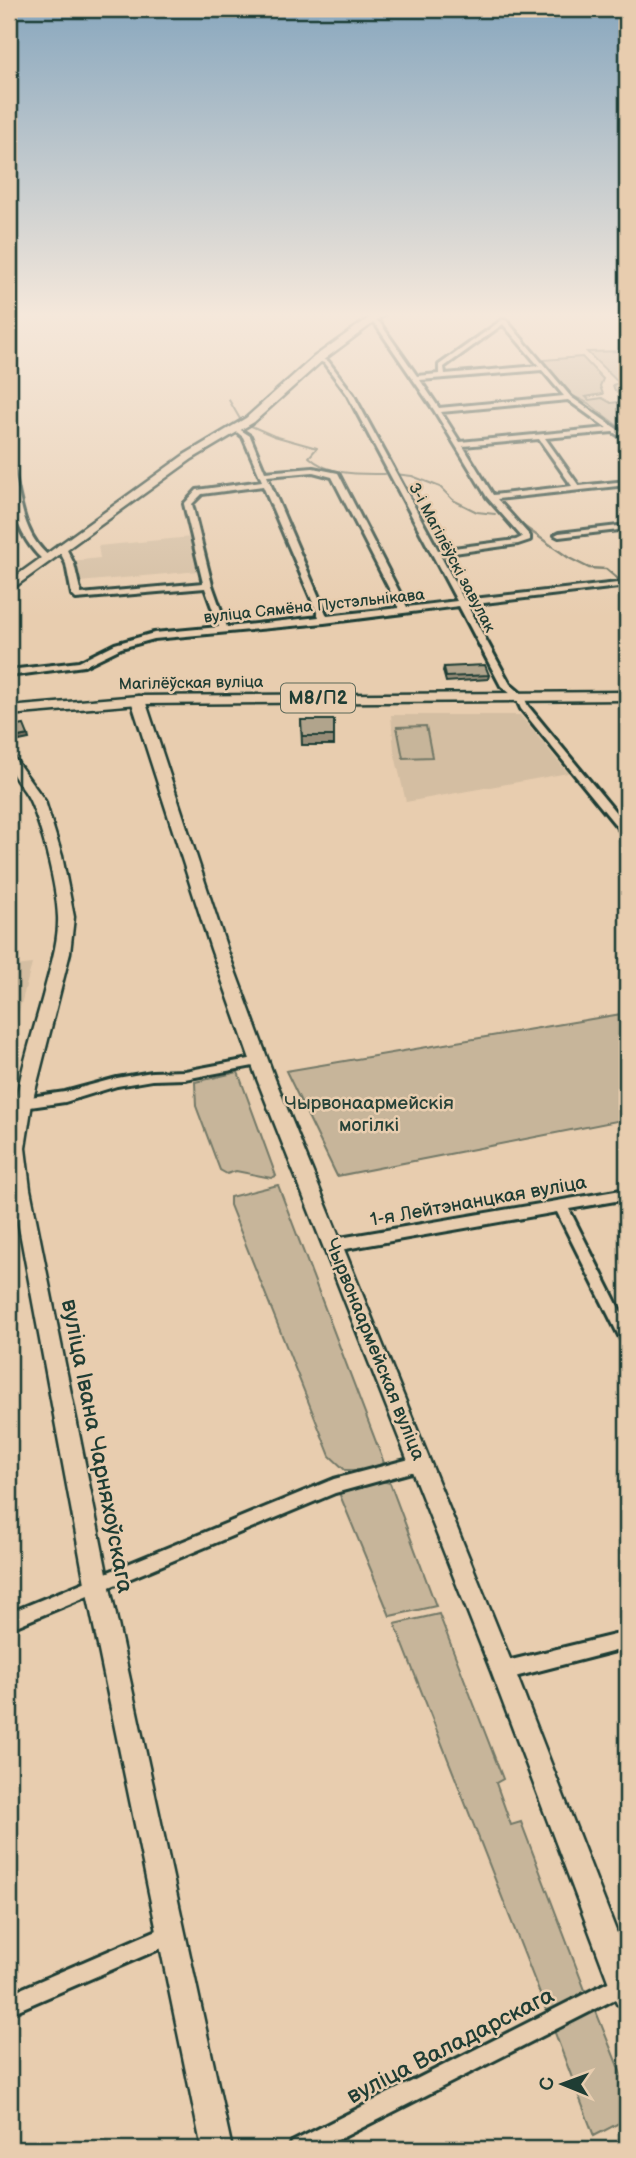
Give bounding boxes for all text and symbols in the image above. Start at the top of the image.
street label: 3-і Магілёўскі завулак [404,480,499,636]
street label: вуліца Сямёна Пустэльнікава [203,585,426,628]
street label: Магілёўская вуліца [119,673,264,694]
road number: М8/П2 [281,684,355,712]
park label: Чырвонаармейскія могілкі [284,1092,454,1137]
street label: 1-я Лейтэнанцкая вуліца [368,1171,588,1232]
street label: Чырвонаармейская вуліца [319,1235,430,1464]
street label: вуліца Івана Чарняхоўскага [55,1297,139,1596]
street label: вуліца Валадарскага [342,1981,559,2110]
north arrow [528,2050,598,2120]
text: С [536,2077,559,2091]

